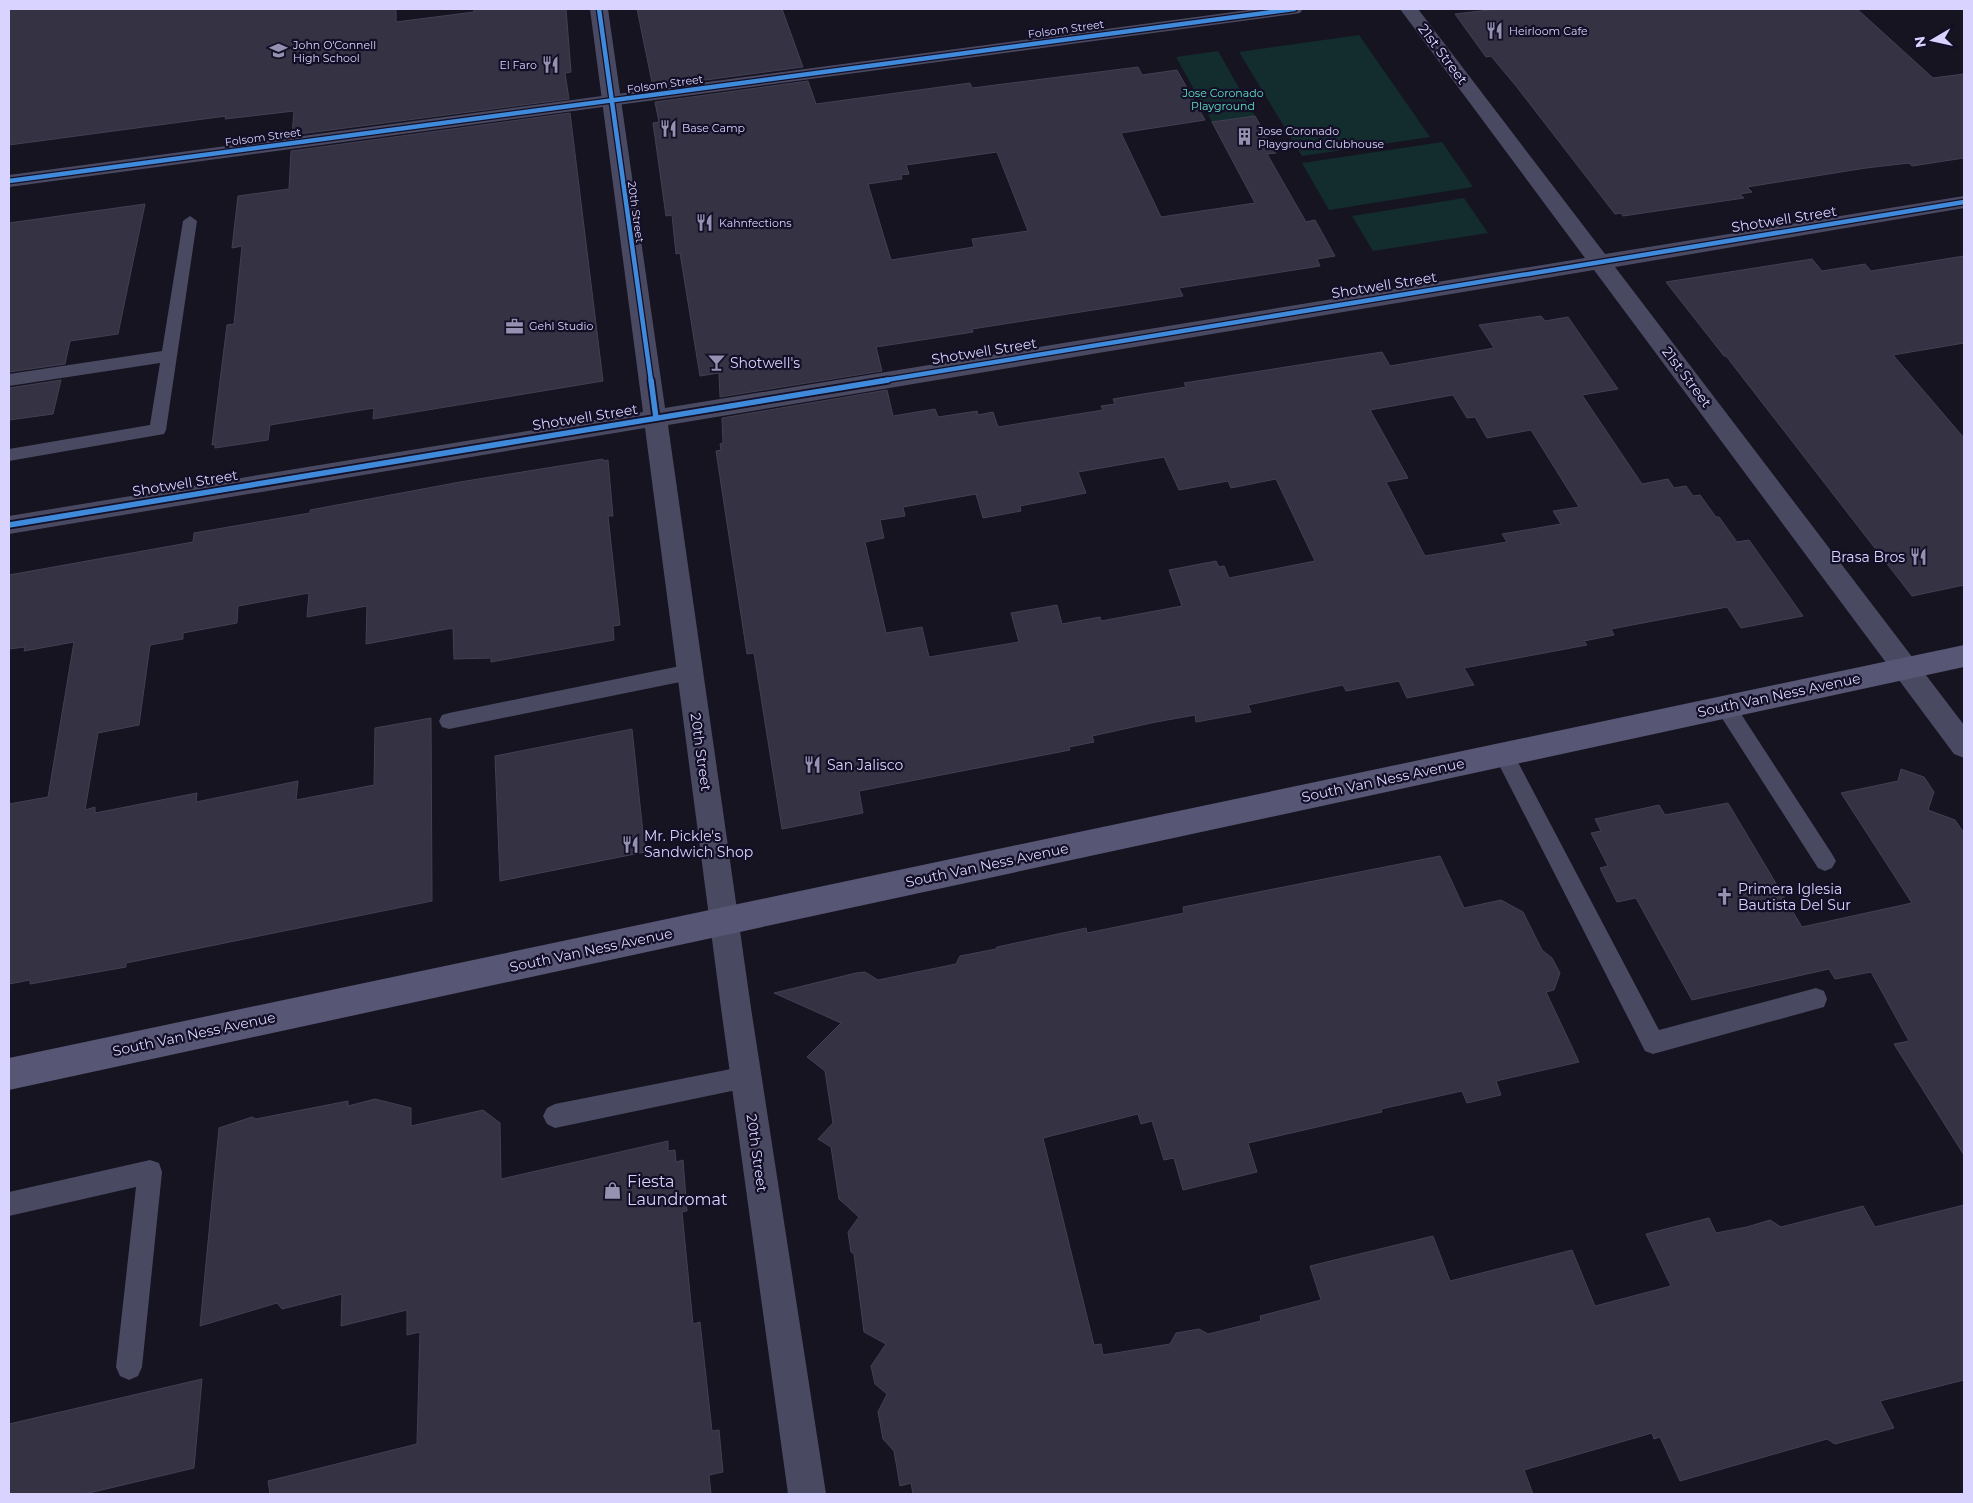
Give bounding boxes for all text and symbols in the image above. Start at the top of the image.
north arrow [1908,15,1958,65]
street label: Folsom Street [1027,17,1105,41]
street label: 21st Street [1414,20,1472,88]
restaurant icon: Heirloom Cafe [1485,21,1505,41]
place label: Heirloom Cafe [1509,24,1588,38]
text: N [1910,35,1930,49]
place label: John O'Connell High School [292,38,376,65]
school or university icon: John O'Connell High School [269,41,289,61]
restaurant icon: El Faro [541,55,561,75]
place label: El Faro [499,58,537,72]
street label: Folsom Street [626,72,704,96]
park label: Jose Coronado Playground [1181,86,1264,113]
restaurant icon: Base Camp [658,118,678,138]
place label: Base Camp [682,121,745,135]
place label: Jose Coronado Playground Clubhouse [1257,124,1385,151]
street label: Folsom Street [224,125,302,149]
building icon: Jose Coronado Playground Clubhouse [1234,127,1254,147]
street label: 20th Street [625,180,647,244]
street label: Shotwell Street [1730,202,1838,236]
restaurant icon: Kahnfections [695,213,715,233]
place label: Kahnfections [719,216,792,230]
street label: Shotwell Street [1330,268,1438,302]
office icon: Gehl Studio [505,316,525,336]
place label: Gehl Studio [529,319,593,333]
street label: Shotwell Street [930,334,1038,368]
street label: 21st Street [1658,343,1716,411]
bar icon: Shotwell's [706,353,726,373]
place label: Shotwell's [730,354,800,372]
street label: Shotwell Street [531,400,639,434]
street label: Shotwell Street [131,466,239,500]
restaurant icon: Brasa Bros [1909,547,1929,567]
place label: Brasa Bros [1831,548,1905,566]
street label: South Van Ness Avenue [1696,669,1862,721]
street label: 20th Street [687,712,715,792]
street label: South Van Ness Avenue [1300,754,1466,806]
restaurant icon: San Jalisco [803,755,823,775]
place label: San Jalisco [827,756,903,774]
place label: Mr. Pickle's Sandwich Shop [644,827,753,861]
restaurant icon: Mr. Pickle's Sandwich Shop [620,834,640,854]
street label: South Van Ness Avenue [904,839,1070,891]
place label: Primera Iglesia Bautista Del Sur [1738,880,1851,914]
church icon: Primera Iglesia Bautista Del Sur [1714,887,1734,907]
street label: South Van Ness Avenue [508,924,674,976]
street label: South Van Ness Avenue [111,1008,277,1060]
street label: 20th Street [743,1113,771,1193]
place label: Fiesta Laundromat [627,1172,728,1209]
shop icon: Fiesta Laundromat [603,1180,623,1200]

